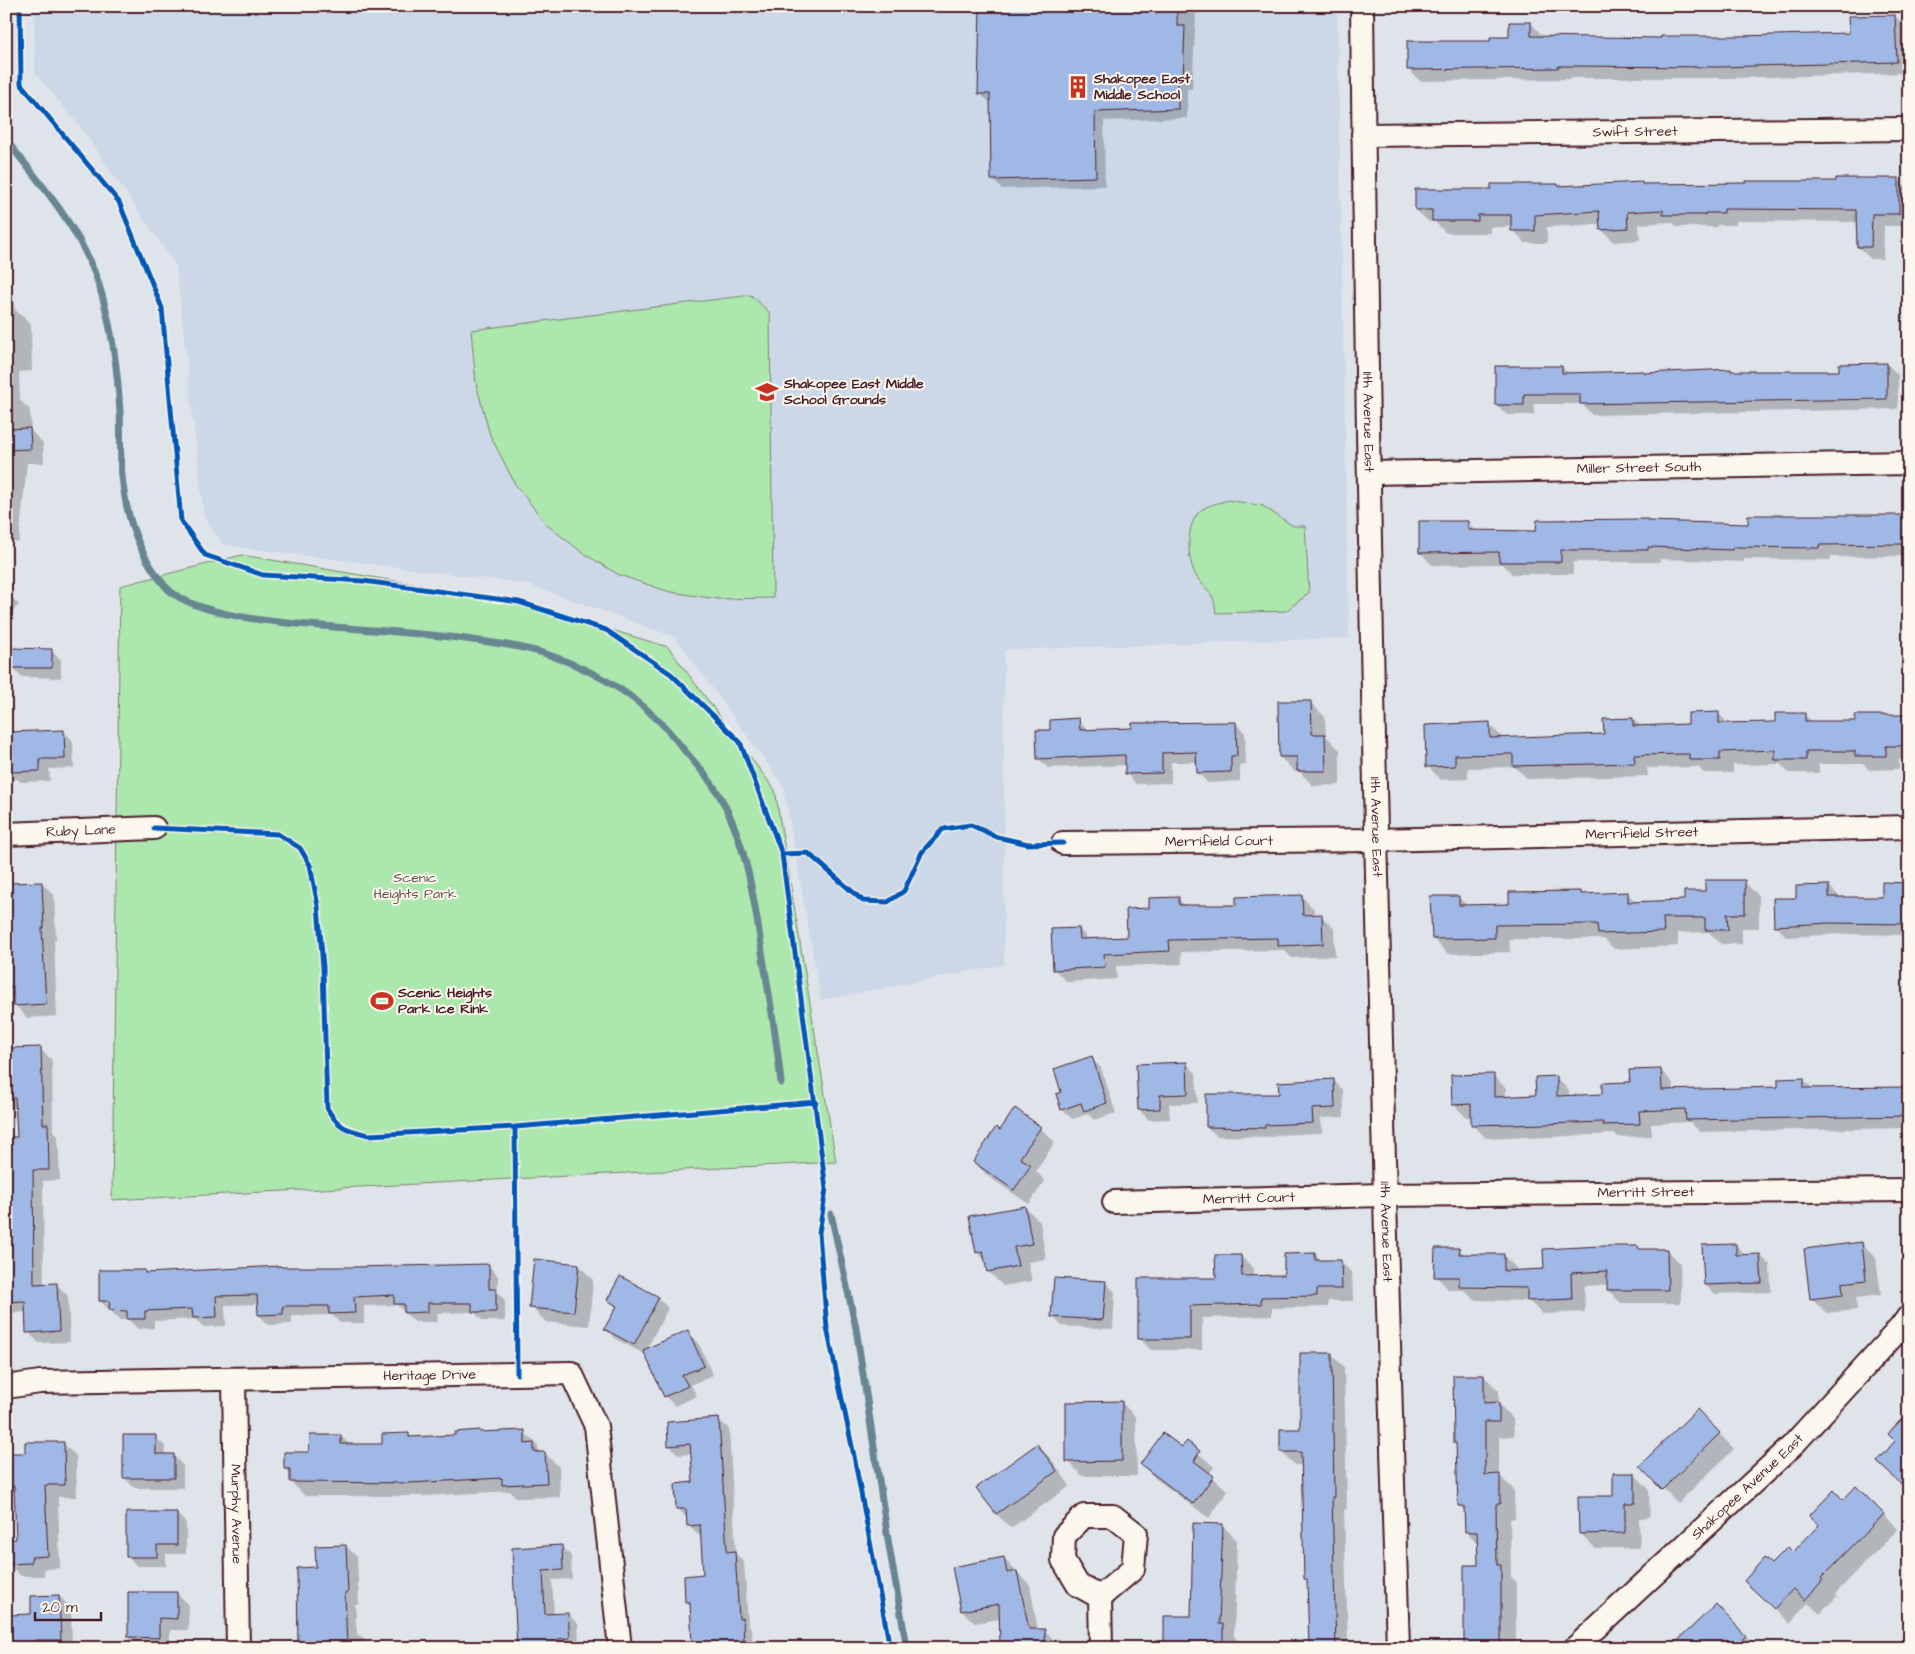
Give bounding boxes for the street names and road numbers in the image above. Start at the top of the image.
street label: Swift Street [1592,122,1678,142]
street label: 11th Avenue East [1357,371,1379,473]
street label: Miller Street South [1577,457,1701,479]
street label: 11th Avenue East [1365,776,1387,878]
street label: Ruby Lane [46,820,117,842]
street label: Merrifield Street [1585,822,1699,845]
street label: Merrifield Court [1165,831,1273,852]
street label: 11th Avenue East [1375,1181,1397,1283]
street label: Merritt Street [1597,1182,1695,1203]
street label: Merritt Court [1203,1187,1296,1210]
street label: Heritage Drive [383,1365,477,1386]
street label: Shakopee Avenue East [1687,1429,1808,1545]
street label: Murphy Avenue [225,1464,247,1565]

